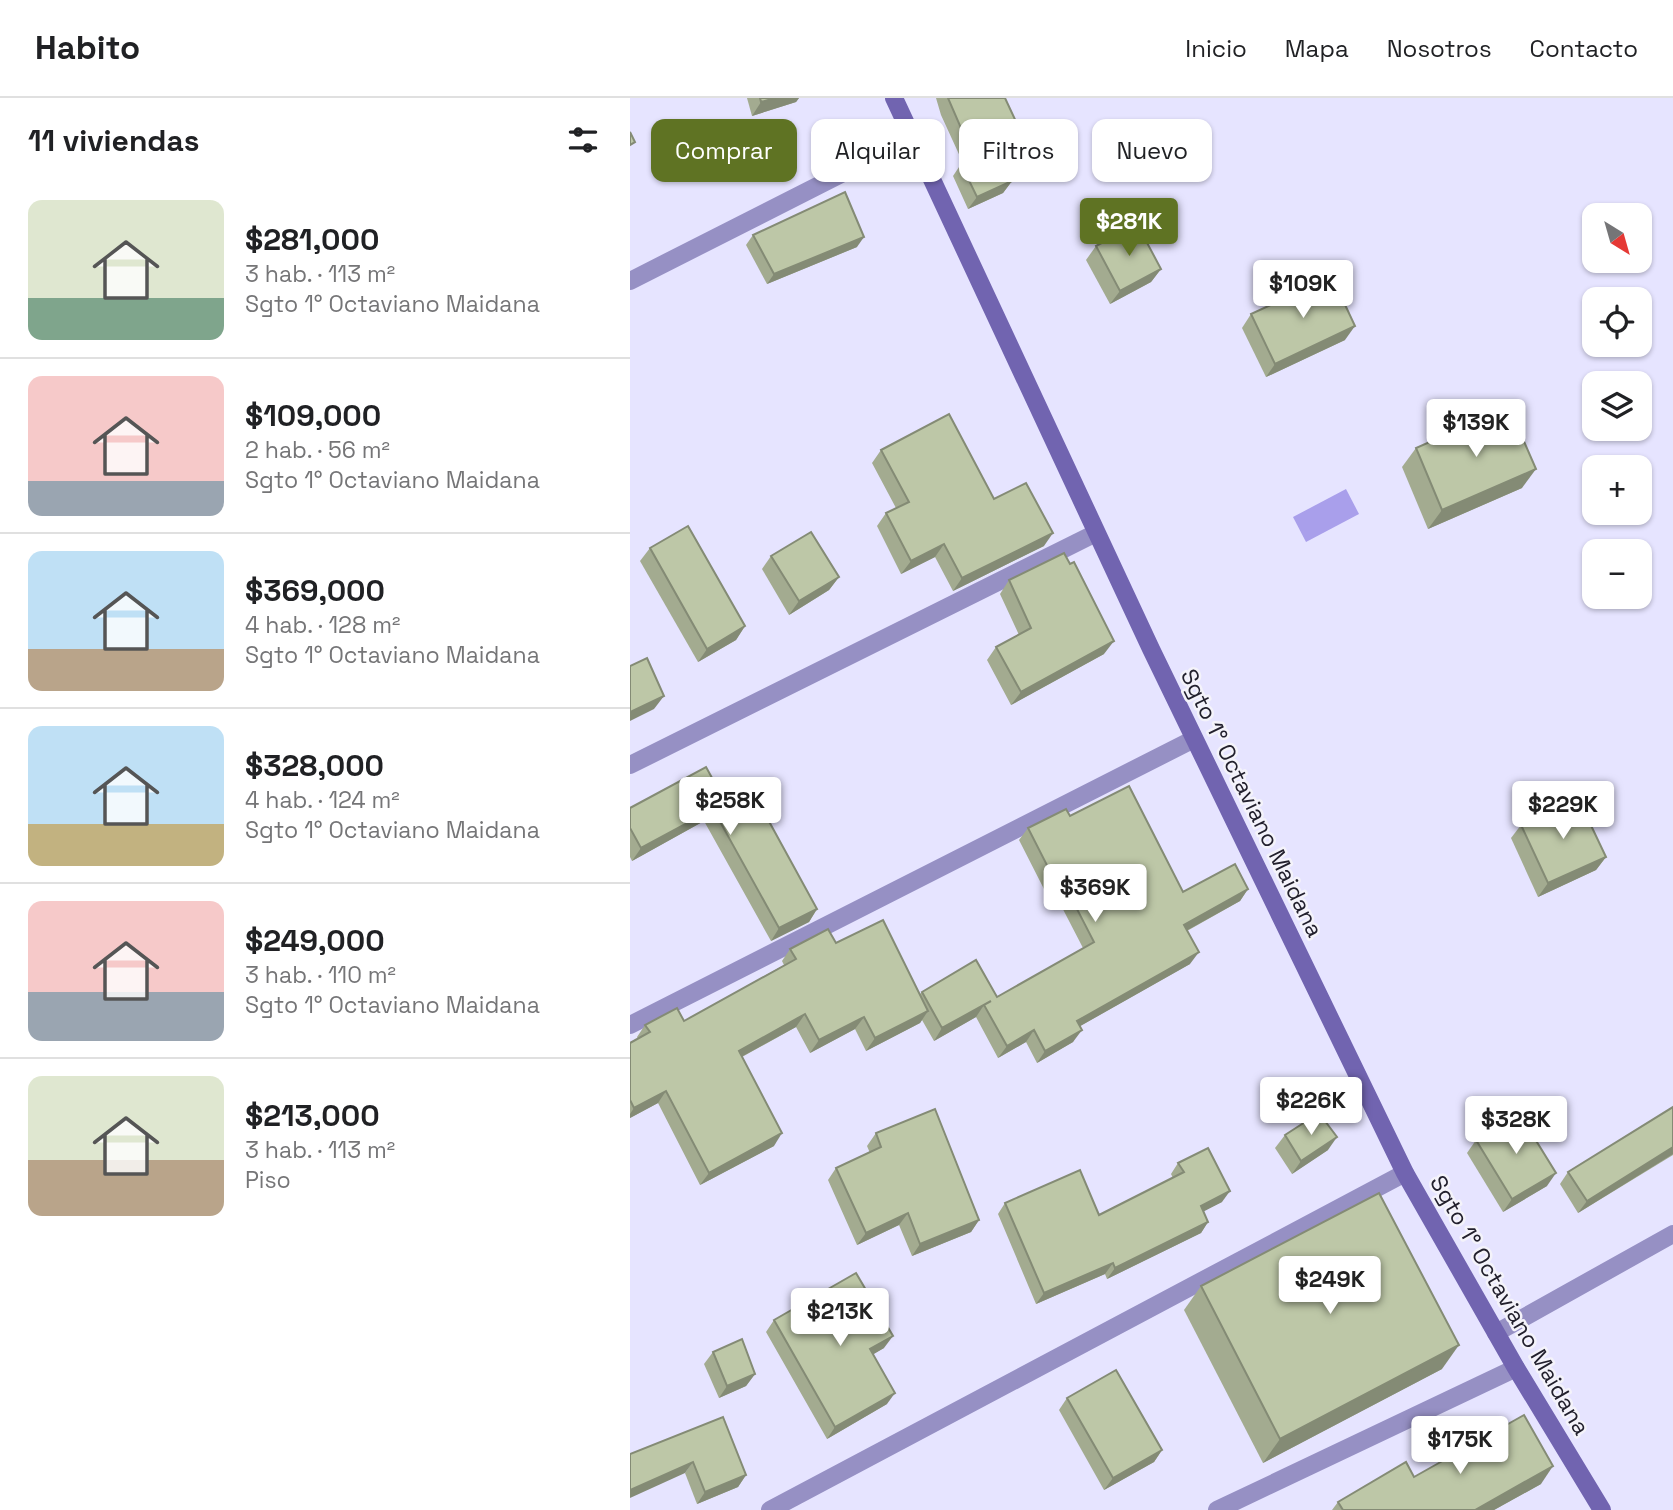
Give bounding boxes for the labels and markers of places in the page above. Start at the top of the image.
pin: $281K [1080,198,1178,258]
pin: $109K [1254,260,1352,320]
pin: $139K [1427,400,1525,459]
pin: $258K [681,778,779,837]
pin: $229K [1514,782,1612,841]
pin: $369K [1046,864,1144,924]
pin: $226K [1262,1077,1360,1137]
pin: $328K [1467,1096,1565,1156]
pin: $249K [1281,1256,1379,1316]
pin: $213K [791,1288,889,1348]
pin: $175K [1411,1416,1509,1476]

